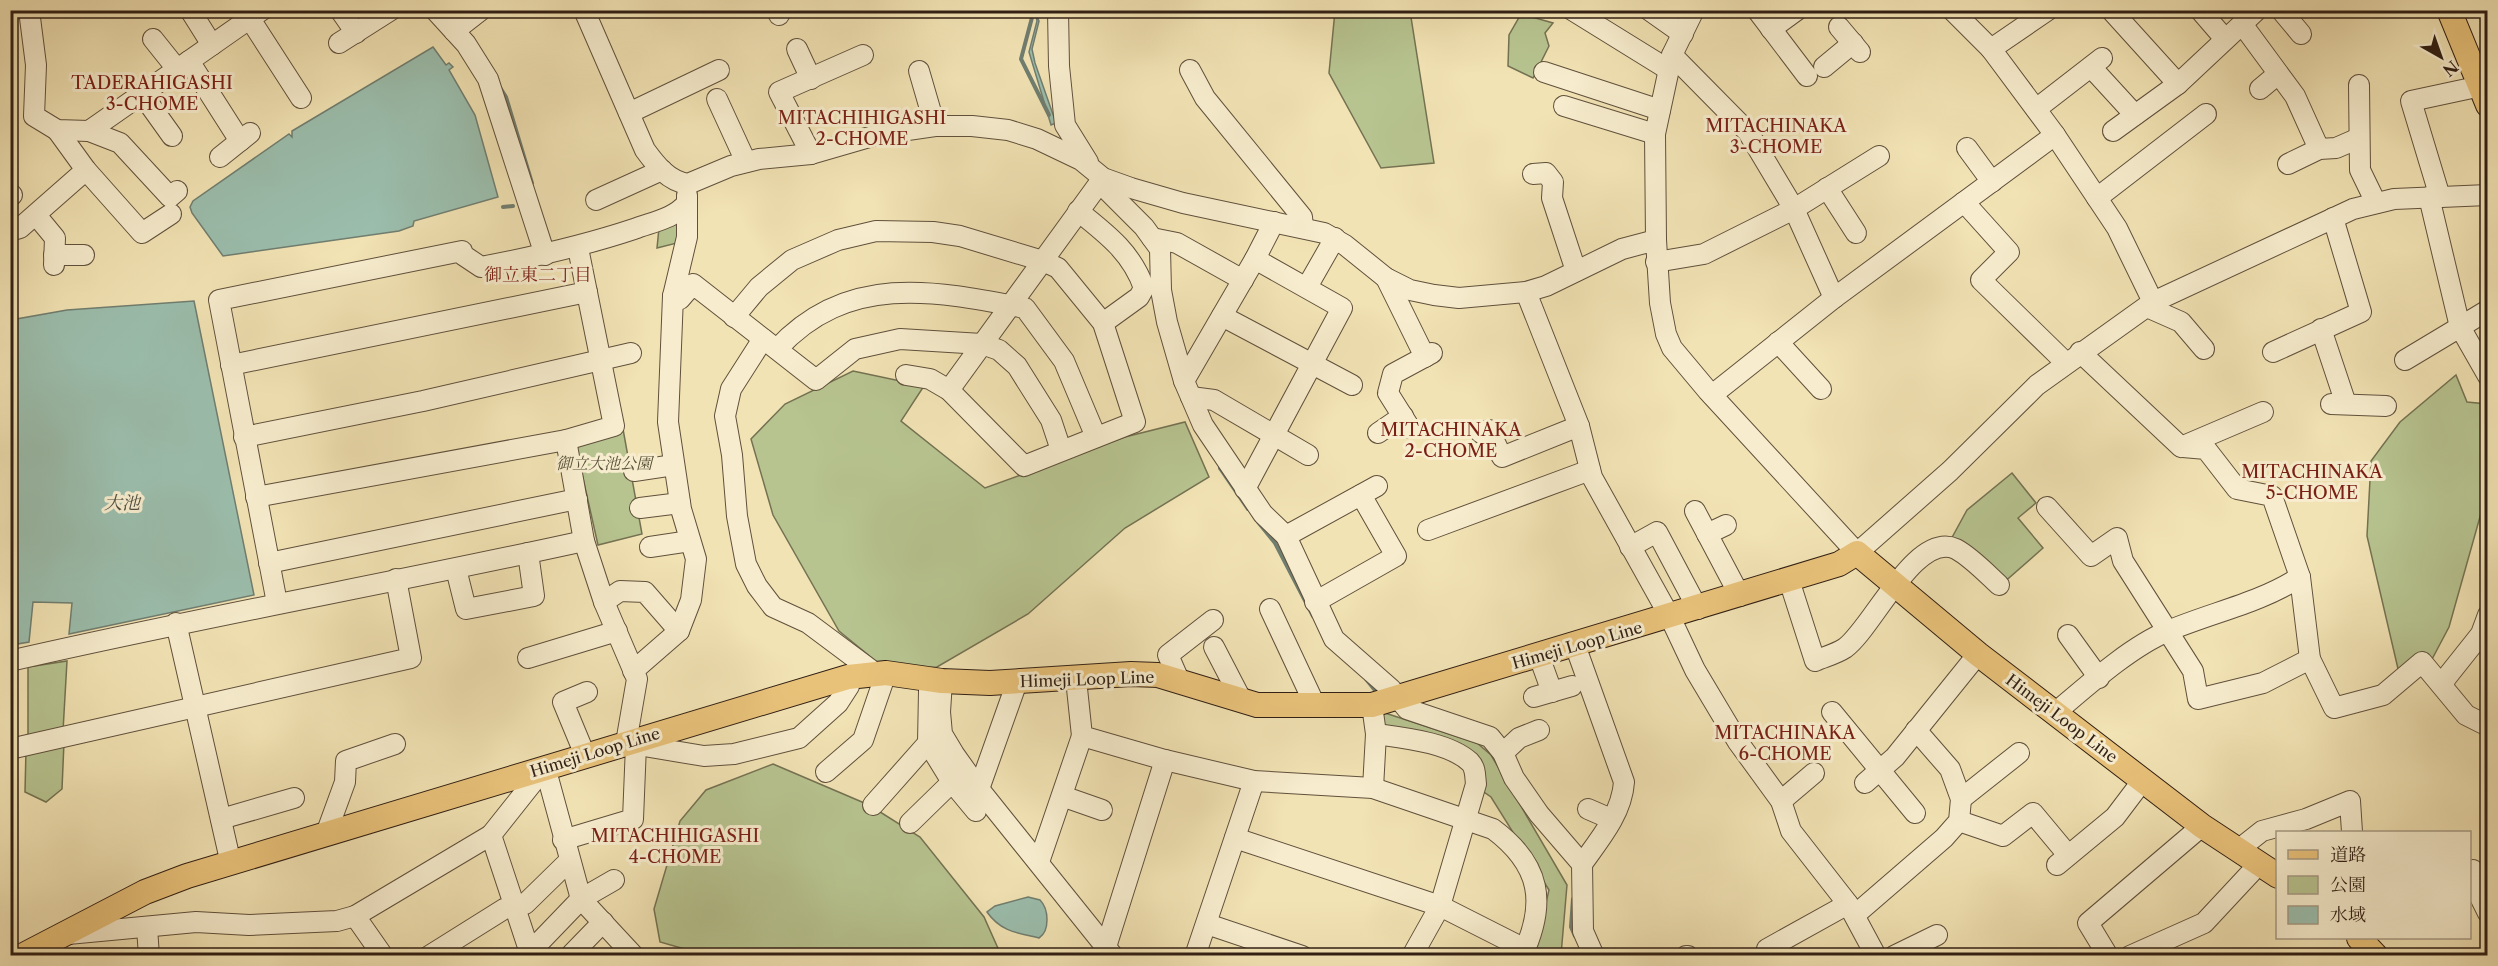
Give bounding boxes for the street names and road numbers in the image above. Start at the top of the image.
street label: Himeji Loop Line [1510,617,1645,673]
street label: Himeji Loop Line [1019,667,1155,691]
street label: Himeji Loop Line [2002,669,2122,767]
street label: Himeji Loop Line [528,723,662,781]

